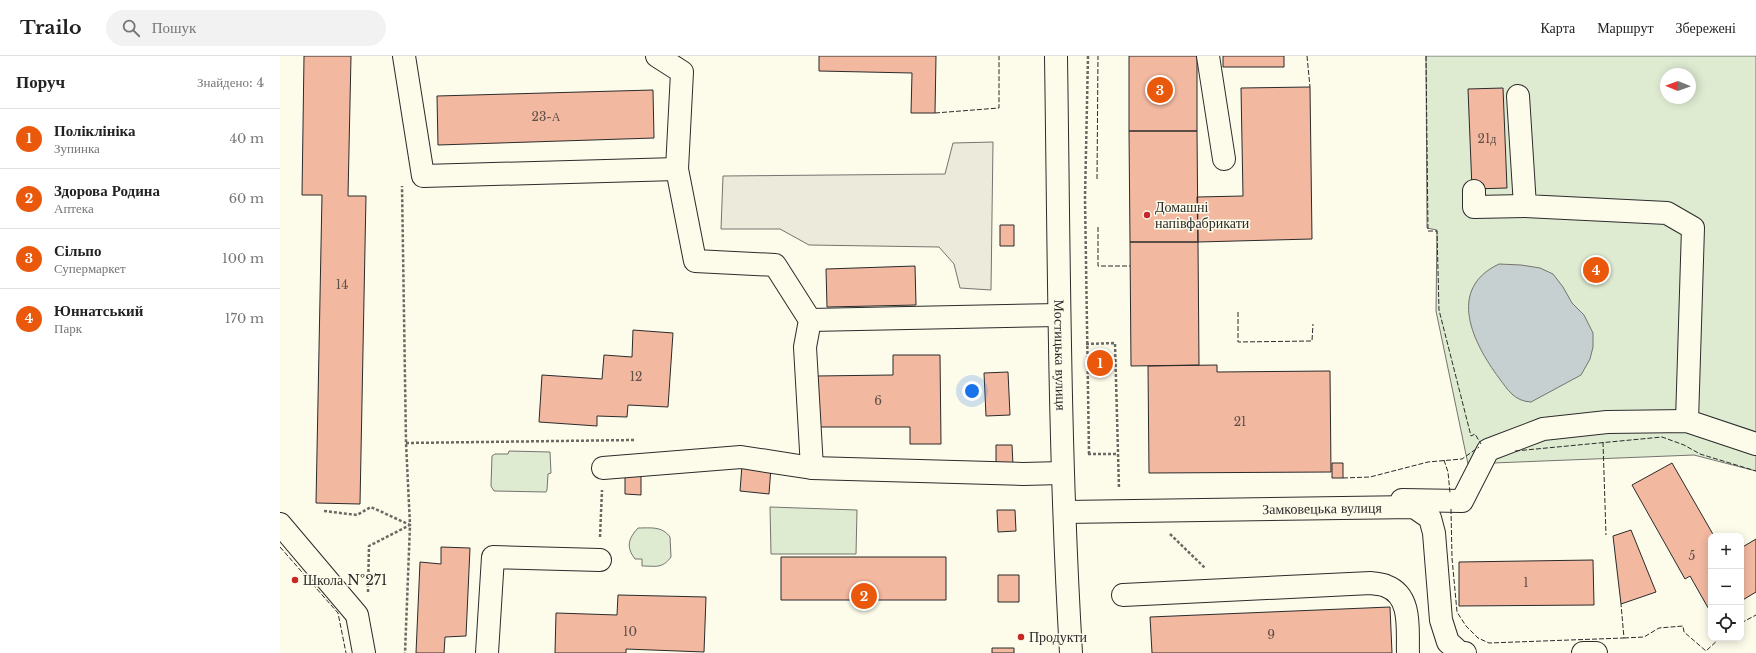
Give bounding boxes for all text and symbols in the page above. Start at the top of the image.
search box [106,10,386,46]
text: Trailo [20,16,82,39]
icon: search [120,17,142,39]
text: Пошук [152,18,196,37]
text: Карта [1540,19,1575,37]
text: Маршрут [1597,19,1654,37]
text: Збережені [1676,19,1736,37]
north arrow [1660,68,1696,104]
text: Поруч [16,72,65,93]
text: Знайдено: 4 [197,74,264,91]
pin: 3 [1147,75,1173,105]
house number: 23-А [531,109,561,124]
text: Поліклініка [54,121,136,140]
text: 1 [26,130,32,147]
text: 40 m [229,130,264,147]
house number: 21д [1478,131,1496,146]
text: Зупинка [54,140,100,157]
text: Здорова Родина [54,181,160,200]
text: 2 [25,190,33,207]
text: 60 m [229,190,264,207]
place label: Домашні напівфабрикати [1155,198,1250,232]
text: Аптека [54,200,94,217]
marker: Домашні напівфабрикати [1142,210,1152,220]
text: Сільпо [54,241,102,260]
text: 3 [25,250,33,267]
text: 100 m [222,250,264,267]
pin: 4 [1583,255,1609,285]
text: Супермаркет [54,260,126,277]
house number: 14 [336,277,348,292]
street label: Мостицька вулиця [1050,299,1070,411]
text: Юннатський [54,301,143,320]
text: 4 [25,310,33,327]
text: 170 m [225,310,264,327]
text: Парк [54,320,82,337]
pin: 1 [1087,348,1113,378]
house number: 12 [630,369,642,384]
your location [962,381,982,401]
house number: 6 [874,393,882,408]
house number: 21 [1234,414,1246,429]
street label: Замковецька вулиця [1262,498,1382,518]
map controls [1708,533,1744,641]
button: + [1708,533,1744,569]
house number: 5 [1689,548,1696,563]
button: − [1708,569,1744,605]
place label: Школа №271 [303,571,387,589]
marker: Школа №271 [290,575,300,585]
house number: 1 [1523,575,1529,590]
pin: 2 [851,581,877,611]
button: locate [1708,605,1744,641]
house number: 10 [623,624,637,639]
house number: 9 [1267,627,1275,642]
place label: Продукти [1029,628,1088,646]
marker: Продукти [1016,632,1026,642]

